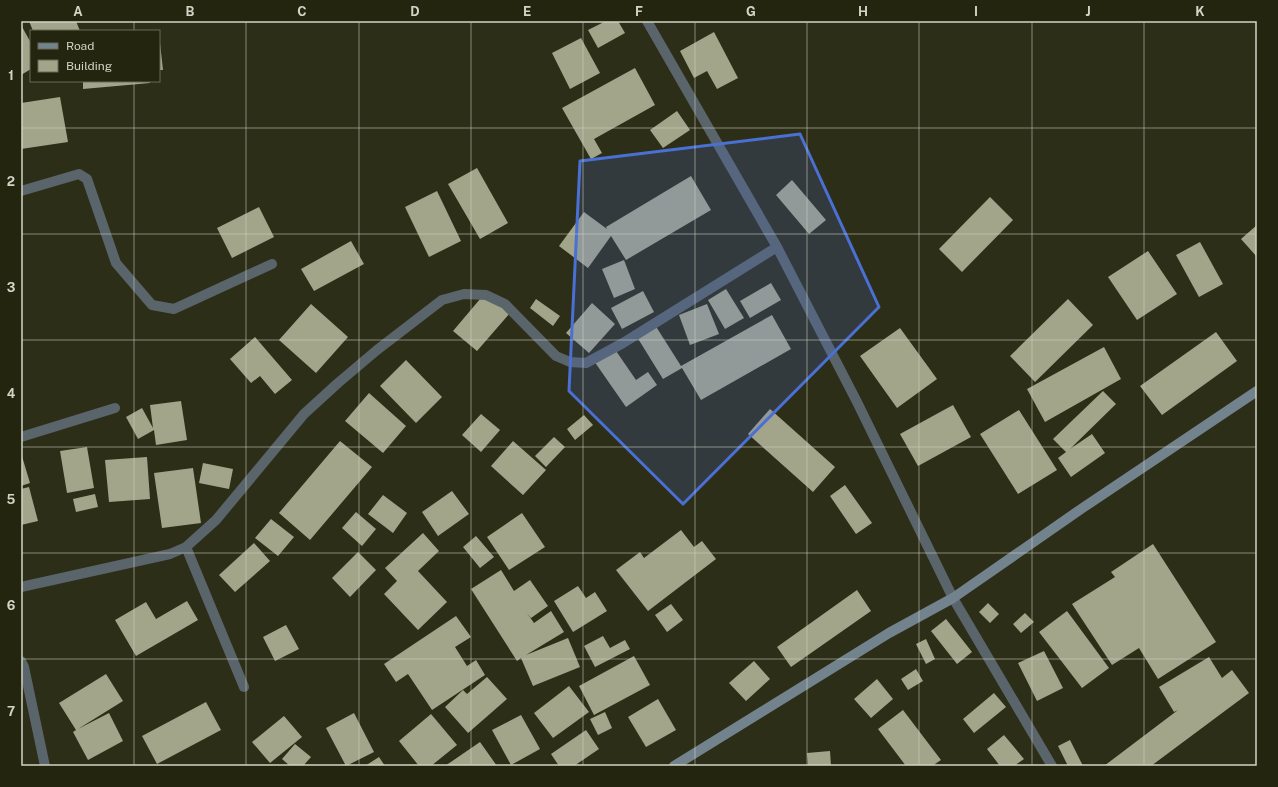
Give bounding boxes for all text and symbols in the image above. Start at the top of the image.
text: A [73,4,83,19]
text: B [186,4,195,19]
text: C [297,4,307,19]
text: D [410,4,420,19]
text: E [523,4,531,19]
text: F [635,4,643,19]
text: G [746,4,756,19]
text: H [858,4,868,19]
text: I [974,4,978,19]
text: J [1085,4,1091,19]
text: K [1195,4,1205,19]
legend [30,30,160,82]
text: Road [66,39,94,53]
text: Building [66,59,112,73]
text: 1 [8,68,14,83]
text: 2 [7,174,15,189]
text: 3 [7,280,16,295]
text: 4 [7,386,16,401]
text: 5 [7,492,16,507]
text: 6 [7,598,16,613]
text: 7 [7,704,15,719]

